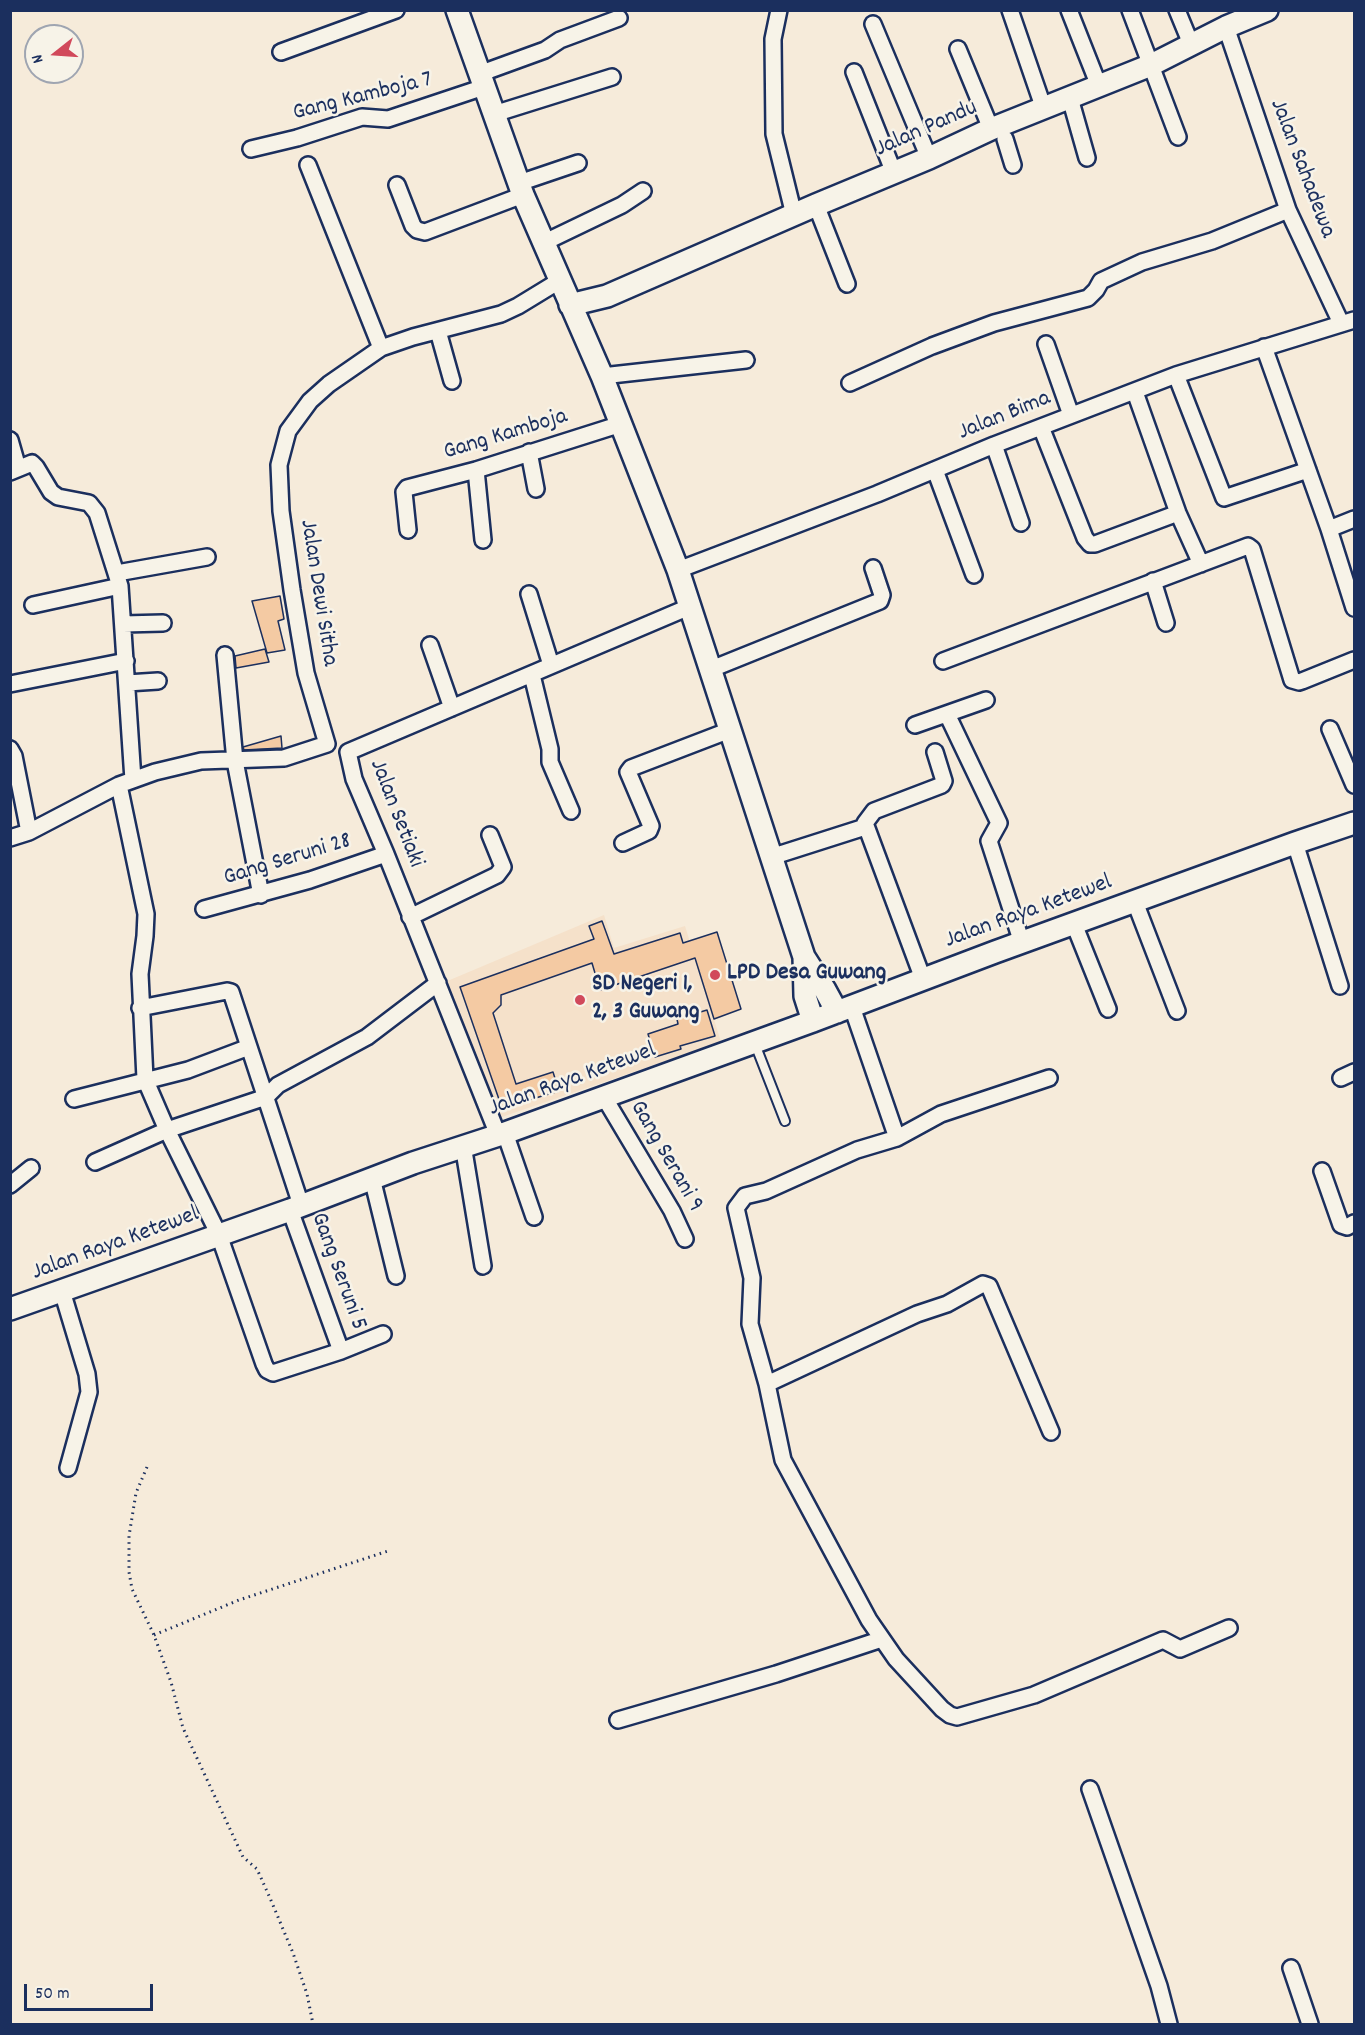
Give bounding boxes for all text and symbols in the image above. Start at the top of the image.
north arrow [24,24,84,84]
text: N [26,52,50,66]
street label: Gang Kamboja 7 [290,67,436,129]
street label: Jalan Pandu [872,95,982,165]
street label: Jalan Sahadewa [1261,96,1341,242]
street label: Jalan Bima [955,385,1055,449]
street label: Gang Kamboja [441,404,571,468]
street label: Jalan Dewi Sitha [291,518,343,668]
street label: Jalan Setiaki [361,756,429,872]
street label: Gang Seruni 28 [221,828,355,894]
street label: Jalan Raya Ketewel [941,869,1117,957]
place label: LPD Desa Guwang [727,961,886,989]
marker: LPD Desa Guwang [708,968,722,982]
place label: SD Negeri 1, 2, 3 Guwang [592,972,699,1028]
marker: SD Negeri 1, 2, 3 Guwang [573,993,587,1007]
street label: Jalan Raya Ketewel [485,1037,661,1125]
street label: Gang Serani 9 [622,1096,708,1218]
street label: Jalan Raya Ketewel [28,1201,204,1289]
street label: Gang Seruni 5 [302,1209,372,1335]
scale bar [27,1972,156,2010]
text: 50 m [35,1982,70,2007]

